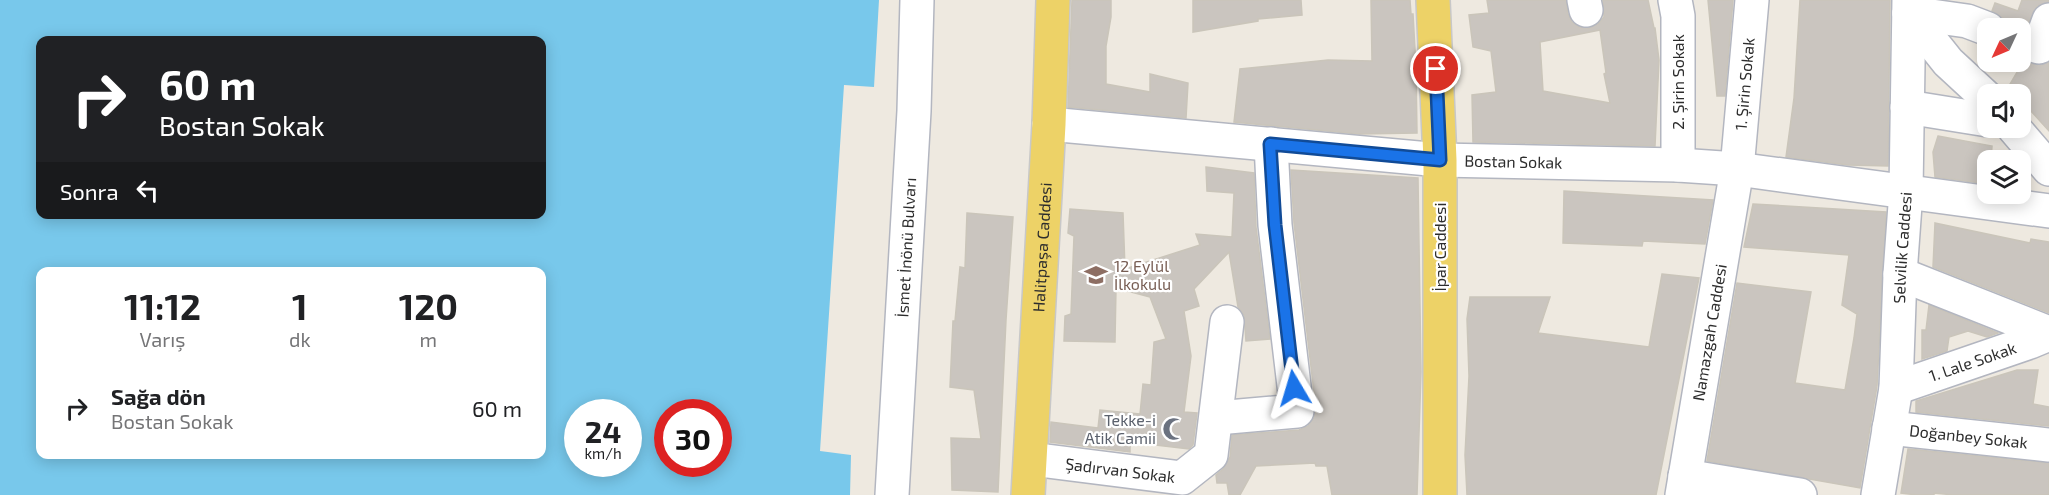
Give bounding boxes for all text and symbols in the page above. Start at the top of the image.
north arrow [1977,18,2031,72]
map controls [1977,18,2031,204]
street label: 2. Şirin Sokak [1668,34,1688,130]
street label: 1. Şirin Sokak [1730,37,1758,131]
pin [1410,43,1461,94]
icon: arrive [1419,52,1452,85]
text: 60 m [159,58,256,108]
icon: right [60,60,138,138]
button: sound [1977,84,2031,138]
text: Bostan Sokak [159,109,324,141]
button: layers [1977,150,2031,204]
street label: Bostan Sokak [1464,151,1563,172]
icon: left [131,174,164,207]
street label: İsmet İnönü Bulvarı [892,177,919,318]
text: Sonra [60,178,119,204]
street label: Halitpaşa Caddesi [1028,182,1055,313]
street label: Selvilik Caddesi [1889,191,1915,304]
street label: İpar Caddesi [1430,203,1449,291]
place label: 12 Eylül İlkokulu [1114,256,1171,293]
school or university icon: 12 Eylül İlkokulu [1083,262,1109,288]
street label: Namazgah Caddesi [1688,262,1730,402]
text: 11:12 [124,284,201,327]
text: 1 [292,284,308,327]
text: 120 [399,284,458,327]
text: Varış [140,327,185,351]
text: dk [289,327,311,351]
text: m [420,327,437,351]
street label: 1. Lale Sokak [1926,338,2018,385]
position arrow [1262,356,1326,420]
text: Sağa dön [111,383,206,409]
icon: right [60,392,93,425]
text: 60 m [472,395,522,421]
speed limit sign: 30 [654,399,732,477]
text: Bostan Sokak [111,409,234,433]
place label: Tekke-i Atik Camii [1085,410,1156,447]
text: 24 [585,413,621,449]
mosque icon: Tekke-i Atik Camii [1161,416,1187,442]
street label: Doğanbey Sokak [1908,420,2029,452]
text: km/h [584,444,622,462]
street label: Şadırvan Sokak [1064,453,1176,486]

